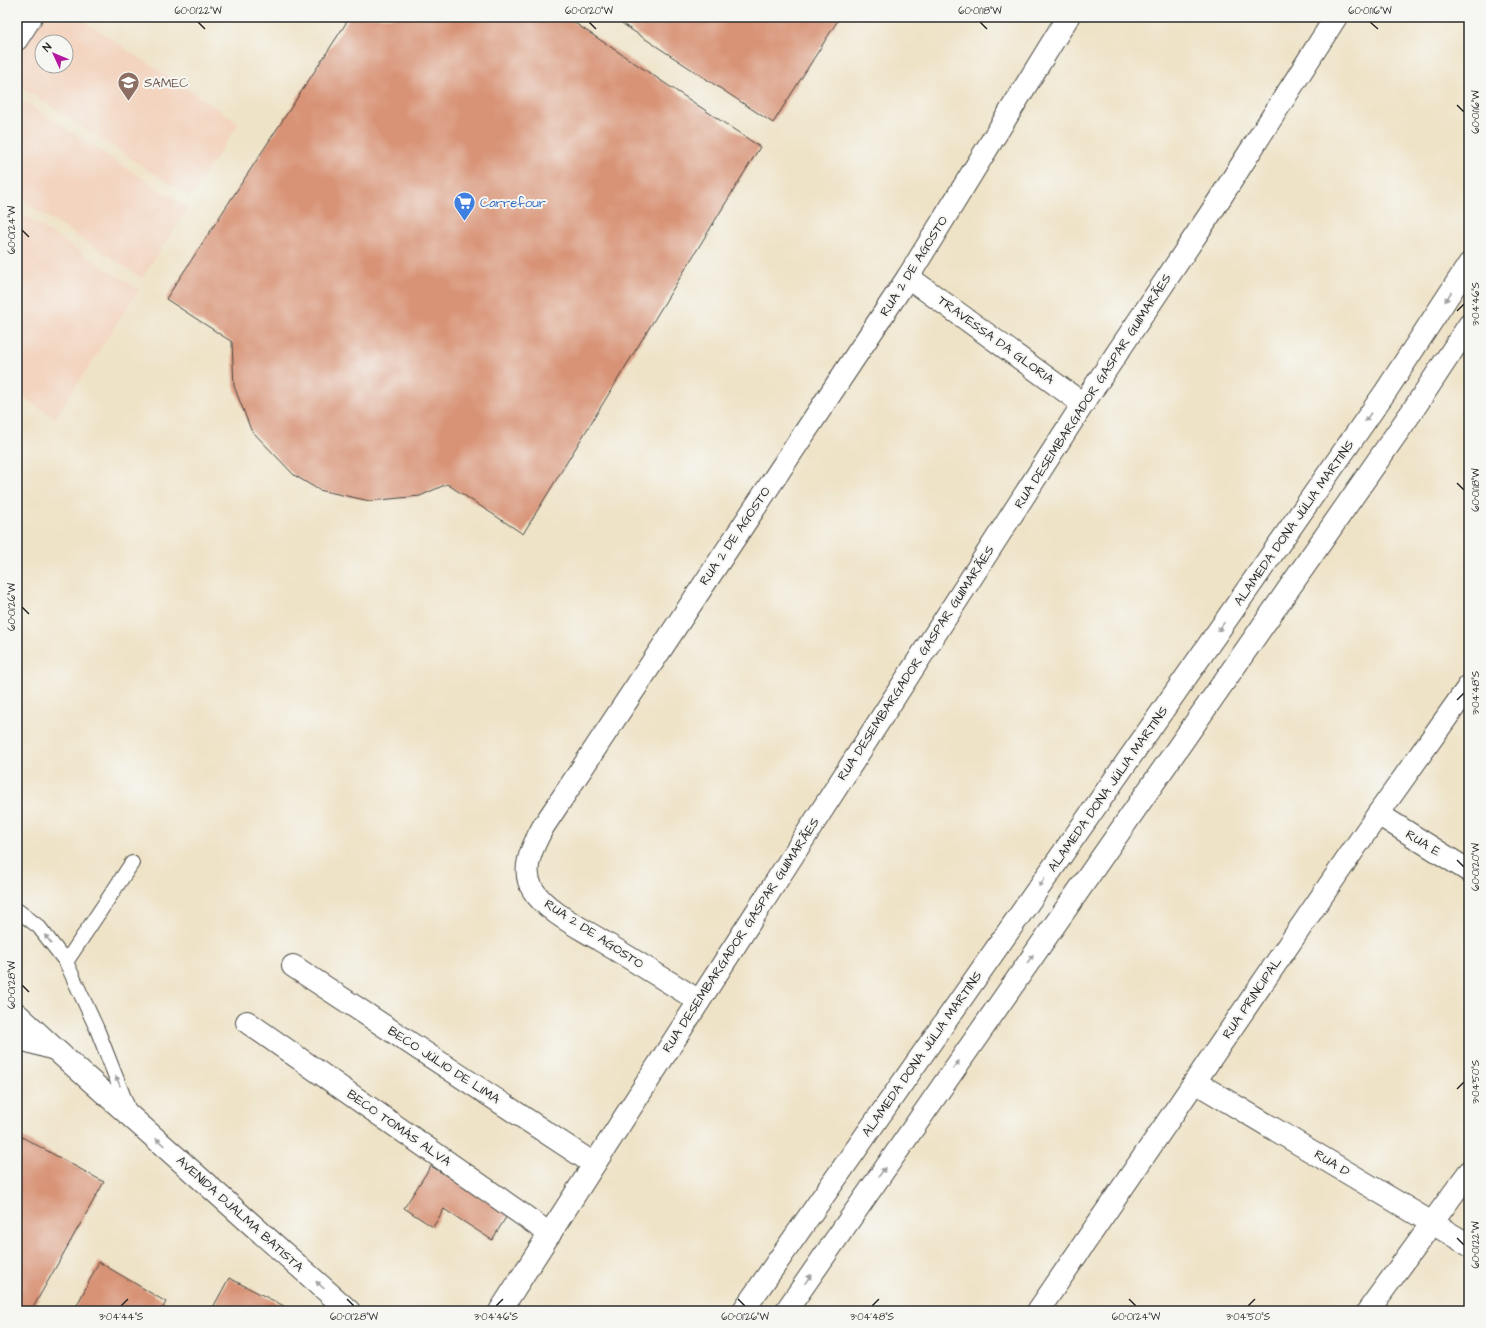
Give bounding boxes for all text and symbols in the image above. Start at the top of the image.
text: 60°01'22"W [174,4,222,18]
text: 60°01'20"W [565,4,613,18]
text: 60°01'18"W [958,4,1002,18]
text: 60°01'16"W [1348,4,1392,18]
north arrow [34,34,74,74]
text: N [39,40,55,55]
school or university icon: SAMEC [115,70,141,103]
place label: SAMEC [144,74,188,92]
text: 60°01'16"W [1469,90,1483,134]
supermarket icon: Carrefour [452,190,478,223]
place label: Carrefour [480,194,546,212]
text: 60°01'24"W [5,205,19,254]
street label: RUA 2 DE AGOSTO [876,212,952,320]
street label: RUA DESEMBARGADOR GASPAR GUIMARÃES [1010,270,1176,512]
text: 3°04'46"S [1469,281,1483,326]
street label: TRAVESSA DA GLORIA [934,292,1058,389]
one-way arrow [1444,292,1452,302]
one-way arrow [1364,412,1372,422]
street label: ALAMEDA DONA JÚLIA MARTINS [1230,437,1358,609]
text: 60°01'18"W [1469,468,1483,512]
street label: RUA 2 DE AGOSTO [695,483,775,589]
street label: RUA DESEMBARGADOR GASPAR GUIMARÃES [833,542,999,784]
text: 60°01'26"W [5,583,19,631]
one-way arrow [1217,621,1225,632]
text: 3°04'48"S [1469,670,1483,715]
street label: ALAMEDA DONA JÚLIA MARTINS [1044,703,1172,875]
street label: RUA DESEMBARGADOR GASPAR GUIMARÃES [658,814,824,1056]
street label: RUA E [1402,825,1444,861]
text: 60°01'20"W [1469,843,1483,891]
one-way arrow [1038,877,1046,887]
street label: RUA 2 DE AGOSTO [541,895,647,973]
one-way arrow [44,934,53,945]
one-way arrow [1026,953,1034,964]
street label: RUA PRINCIPAL [1218,954,1286,1042]
text: 60°01'28"W [5,960,19,1009]
street label: ALAMEDA DONA JÚLIA MARTINS [858,968,986,1140]
street label: BECO JÚLIO DE LIMA [384,1022,504,1108]
text: 3°04'50"S [1469,1059,1483,1104]
one-way arrow [952,1060,960,1070]
one-way arrow [114,1074,120,1086]
street label: BECO TOMÁS ALVA [343,1085,455,1171]
one-way arrow [156,1138,165,1147]
street label: RUA D [1311,1145,1354,1181]
street label: AVENIDA DJALMA BATISTA [172,1152,308,1277]
one-way arrow [878,1167,886,1177]
text: 60°01'22"W [1469,1221,1483,1269]
one-way arrow [804,1274,812,1284]
one-way arrow [315,1280,325,1290]
text: 3°04'44"S [99,1310,144,1324]
text: 60°01'28"W [330,1310,379,1324]
text: 3°04'46"S [474,1310,519,1324]
text: 60°01'26"W [721,1310,769,1324]
text: 3°04'48"S [850,1310,895,1324]
text: 60°01'24"W [1112,1310,1161,1324]
text: 3°04'50"S [1226,1310,1271,1324]

